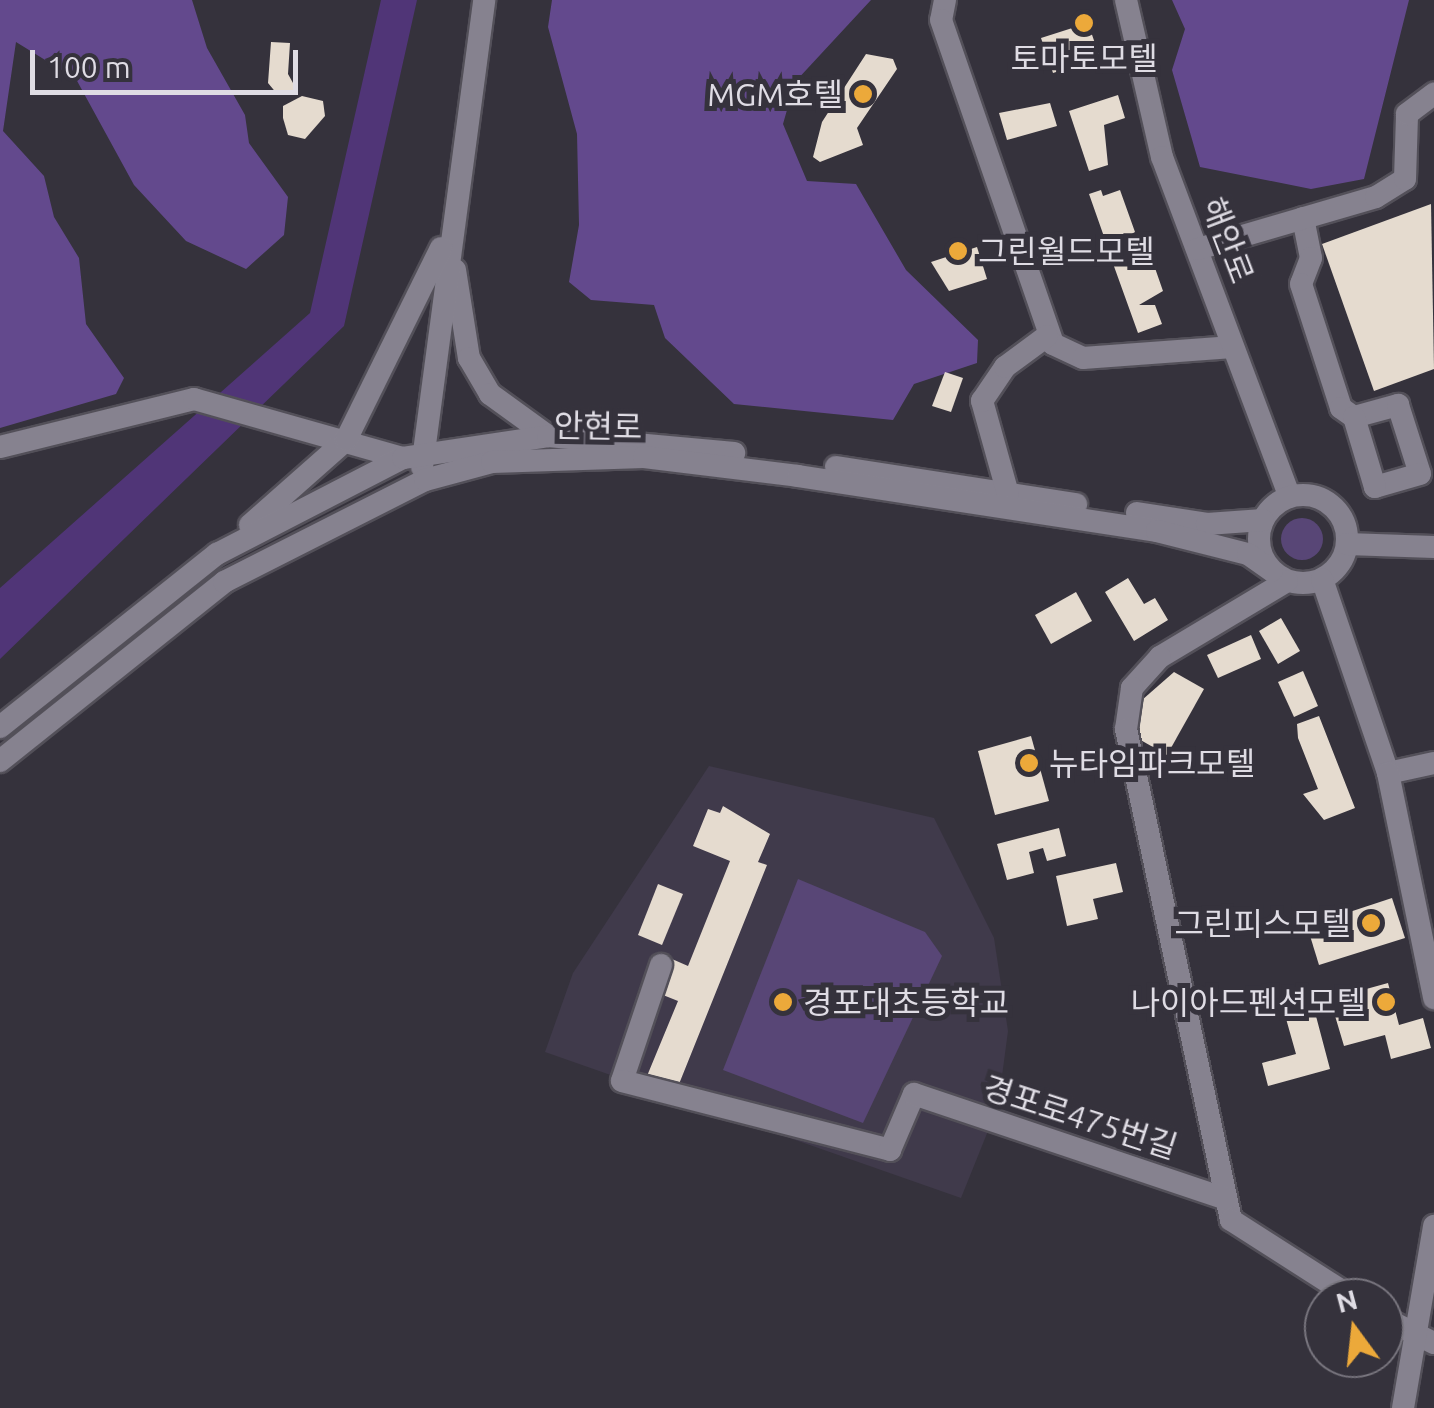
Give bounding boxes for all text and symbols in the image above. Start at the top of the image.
marker: 토마토모텔 [1073,12,1095,34]
scale bar [35,30,302,92]
place label: 토마토모텔 [1010,39,1158,77]
text: 100 m [47,50,131,84]
place label: MGM호텔 [707,75,843,113]
marker: MGM호텔 [852,83,874,105]
street label: 해안로 [1194,192,1262,288]
place label: 그린월드모텔 [978,232,1155,270]
marker: 그린월드모텔 [947,240,969,262]
street label: 안현로 [554,406,642,446]
place label: 뉴타임파크모텔 [1049,744,1255,782]
marker: 뉴타임파크모텔 [1018,752,1040,774]
place label: 그린피스모텔 [1174,904,1351,942]
marker: 그린피스모텔 [1360,912,1382,934]
place label: 경포대초등학교 [803,983,1009,1021]
place label: 나이아드펜션모텔 [1130,983,1366,1021]
marker: 경포대초등학교 [772,991,794,1013]
marker: 나이아드펜션모텔 [1375,991,1397,1013]
street label: 경포로475번길 [978,1068,1182,1166]
north arrow [1304,1278,1404,1378]
text: N [1333,1283,1361,1318]

